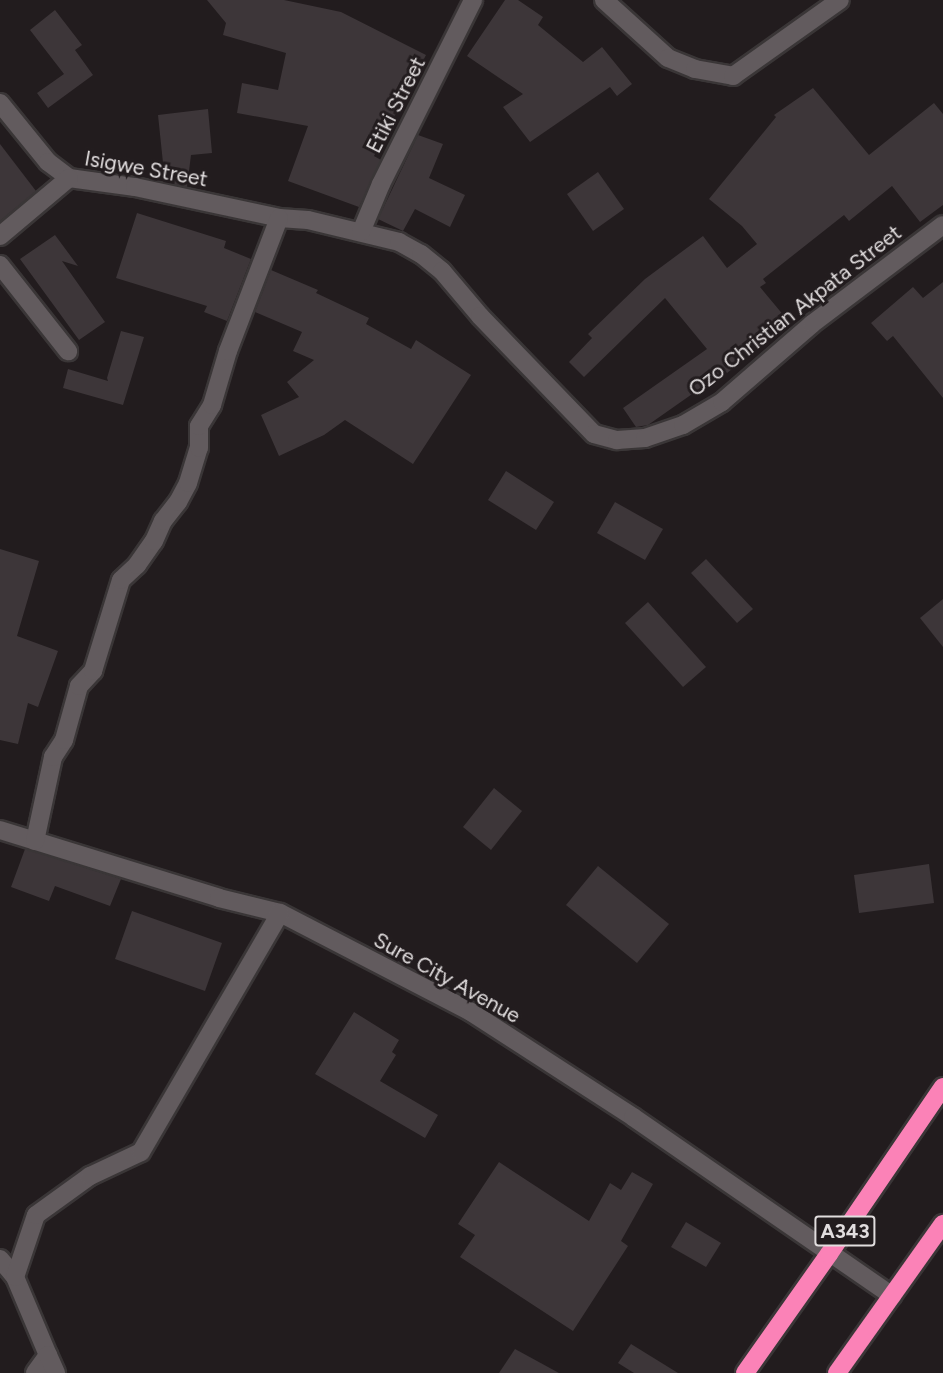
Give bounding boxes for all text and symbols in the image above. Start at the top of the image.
street label: Etiki Street [361,53,431,157]
street label: Isigwe Street [83,146,209,192]
street label: Ozo Christian Akpata Street [684,220,906,402]
street label: Sure City Avenue [369,927,525,1029]
road number: A343 [814,1214,876,1248]

